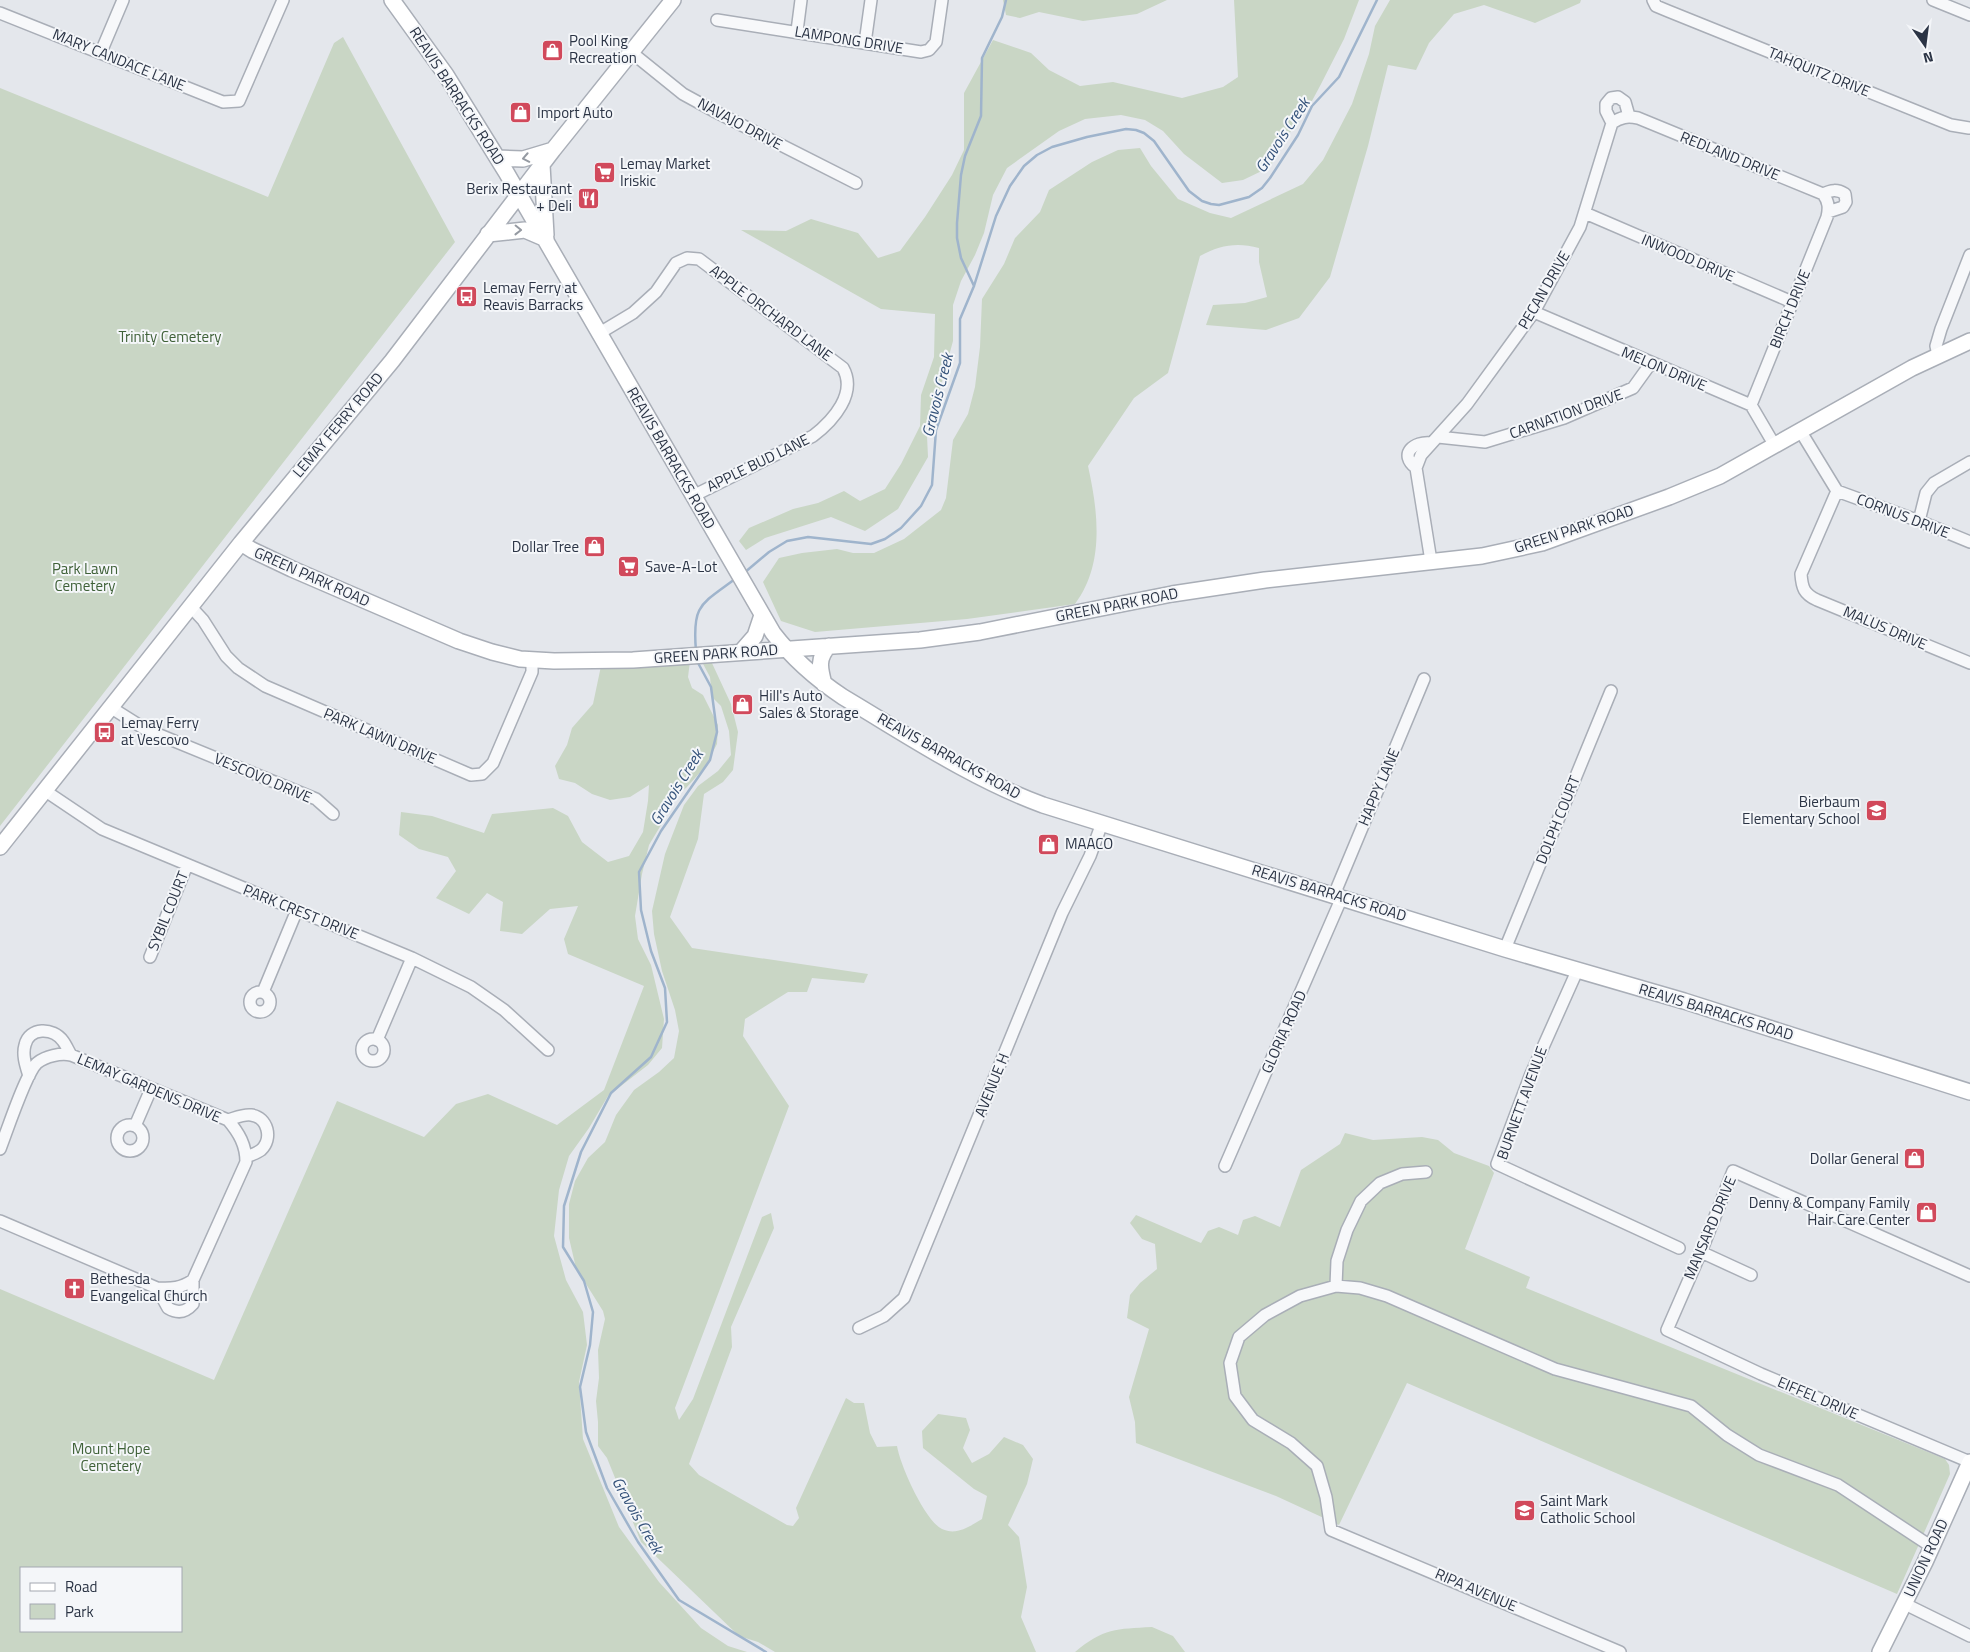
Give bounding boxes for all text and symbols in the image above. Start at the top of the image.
street label: LAMPONG DRIVE [793,20,905,59]
north arrow [1900,20,1950,70]
street label: MARY CANDACE LANE [49,22,189,97]
street label: REAVIS BARRACKS ROAD [404,22,511,169]
place label: Pool King Recreation [569,29,637,69]
shop icon: Pool King Recreation [541,38,565,62]
street label: TAHQUITZ DRIVE [1765,41,1874,102]
text: N [1921,47,1936,69]
water label: Gravois Creek [1249,91,1316,177]
street label: NAVAJO DRIVE [694,92,787,156]
shop icon: Import Auto [509,101,533,125]
place label: Import Auto [537,101,613,124]
street label: REDLAND DRIVE [1677,125,1784,186]
one-way arrow [521,152,530,162]
place label: Lemay Market Iriskic [620,152,711,192]
supermarket icon: Lemay Market Iriskic [592,161,616,185]
place label: Berix Restaurant + Deli [466,177,573,217]
restaurant icon: Berix Restaurant + Deli [576,186,600,210]
one-way arrow [514,225,522,236]
street label: INWOOD DRIVE [1638,228,1738,288]
street label: PECAN DRIVE [1512,246,1575,333]
street label: APPLE ORCHARD LANE [705,259,838,367]
street label: BIRCH DRIVE [1763,266,1816,352]
place label: Lemay Ferry at Reavis Barracks [483,276,583,316]
bus stop icon: Lemay Ferry at Reavis Barracks [455,285,479,309]
park label: Trinity Cemetery [118,325,222,348]
street label: MELON DRIVE [1618,340,1710,397]
water label: Gravois Creek [915,349,959,439]
street label: LEMAY FERRY ROAD [287,367,389,482]
street label: REAVIS BARRACKS ROAD [621,382,722,533]
street label: CARNATION DRIVE [1506,382,1626,445]
street label: APPLE BUD LANE [702,428,813,497]
street label: CORNUS DRIVE [1853,487,1953,544]
street label: GREEN PARK ROAD [1511,498,1637,559]
place label: Dollar Tree [512,535,579,558]
shop icon: Dollar Tree [583,535,607,559]
street label: GREEN PARK ROAD [251,541,374,612]
supermarket icon: Save-A-Lot [617,555,641,579]
place label: Save-A-Lot [645,555,718,578]
park label: Park Lawn Cemetery [52,557,118,597]
street label: GREEN PARK ROAD [1054,581,1180,628]
street label: MALUS DRIVE [1840,600,1931,656]
street label: GREEN PARK ROAD [653,638,779,669]
place label: Hill's Auto Sales & Storage [759,684,859,724]
shop icon: Hill's Auto Sales & Storage [731,693,755,717]
street label: PARK LAWN DRIVE [320,701,440,770]
street label: REAVIS BARRACKS ROAD [873,707,1025,805]
place label: Lemay Ferry at Vescovo [121,711,199,751]
bus stop icon: Lemay Ferry at Vescovo [93,720,117,744]
water label: Gravois Creek [643,743,710,830]
street label: HAPPY LANE [1352,744,1405,829]
street label: VESCOVO DRIVE [211,747,316,808]
street label: DOLPH COURT [1529,772,1586,868]
place label: Bierbaum Elementary School [1742,790,1860,830]
school or university icon: Bierbaum Elementary School [1864,799,1888,823]
shop icon: MAACO [1037,832,1061,856]
place label: MAACO [1065,832,1113,855]
street label: REAVIS BARRACKS ROAD [1249,858,1409,927]
street label: SYBIL COURT [141,868,194,954]
street label: PARK CREST DRIVE [240,878,363,945]
street label: REAVIS BARRACKS ROAD [1636,977,1796,1046]
street label: GLORIA ROAD [1255,987,1312,1077]
street label: BURNETT AVENUE [1490,1043,1553,1163]
street label: LEMAY GARDENS DRIVE [74,1047,225,1128]
street label: AVENUE H [968,1049,1015,1120]
place label: Dollar General [1810,1147,1899,1170]
shop icon: Dollar General [1903,1147,1927,1171]
street label: MANSARD DRIVE [1677,1172,1742,1283]
place label: Denny & Company Family Hair Care Center [1749,1191,1910,1231]
shop icon: Denny & Company Family Hair Care Center [1914,1200,1938,1224]
place label: Bethesda Evangelical Church [90,1267,207,1307]
church icon: Bethesda Evangelical Church [62,1276,86,1300]
street label: EIFFEL DRIVE [1774,1370,1862,1425]
park label: Mount Hope Cemetery [72,1437,150,1477]
water label: Gravois Creek [606,1472,671,1560]
place label: Saint Mark Catholic School [1540,1489,1636,1529]
school or university icon: Saint Mark Catholic School [1512,1498,1536,1522]
street label: UNION ROAD [1897,1515,1954,1601]
street label: RIPA AVENUE [1432,1562,1521,1617]
legend [20,1567,182,1632]
text: Road [65,1575,97,1598]
text: Park [65,1600,94,1623]

